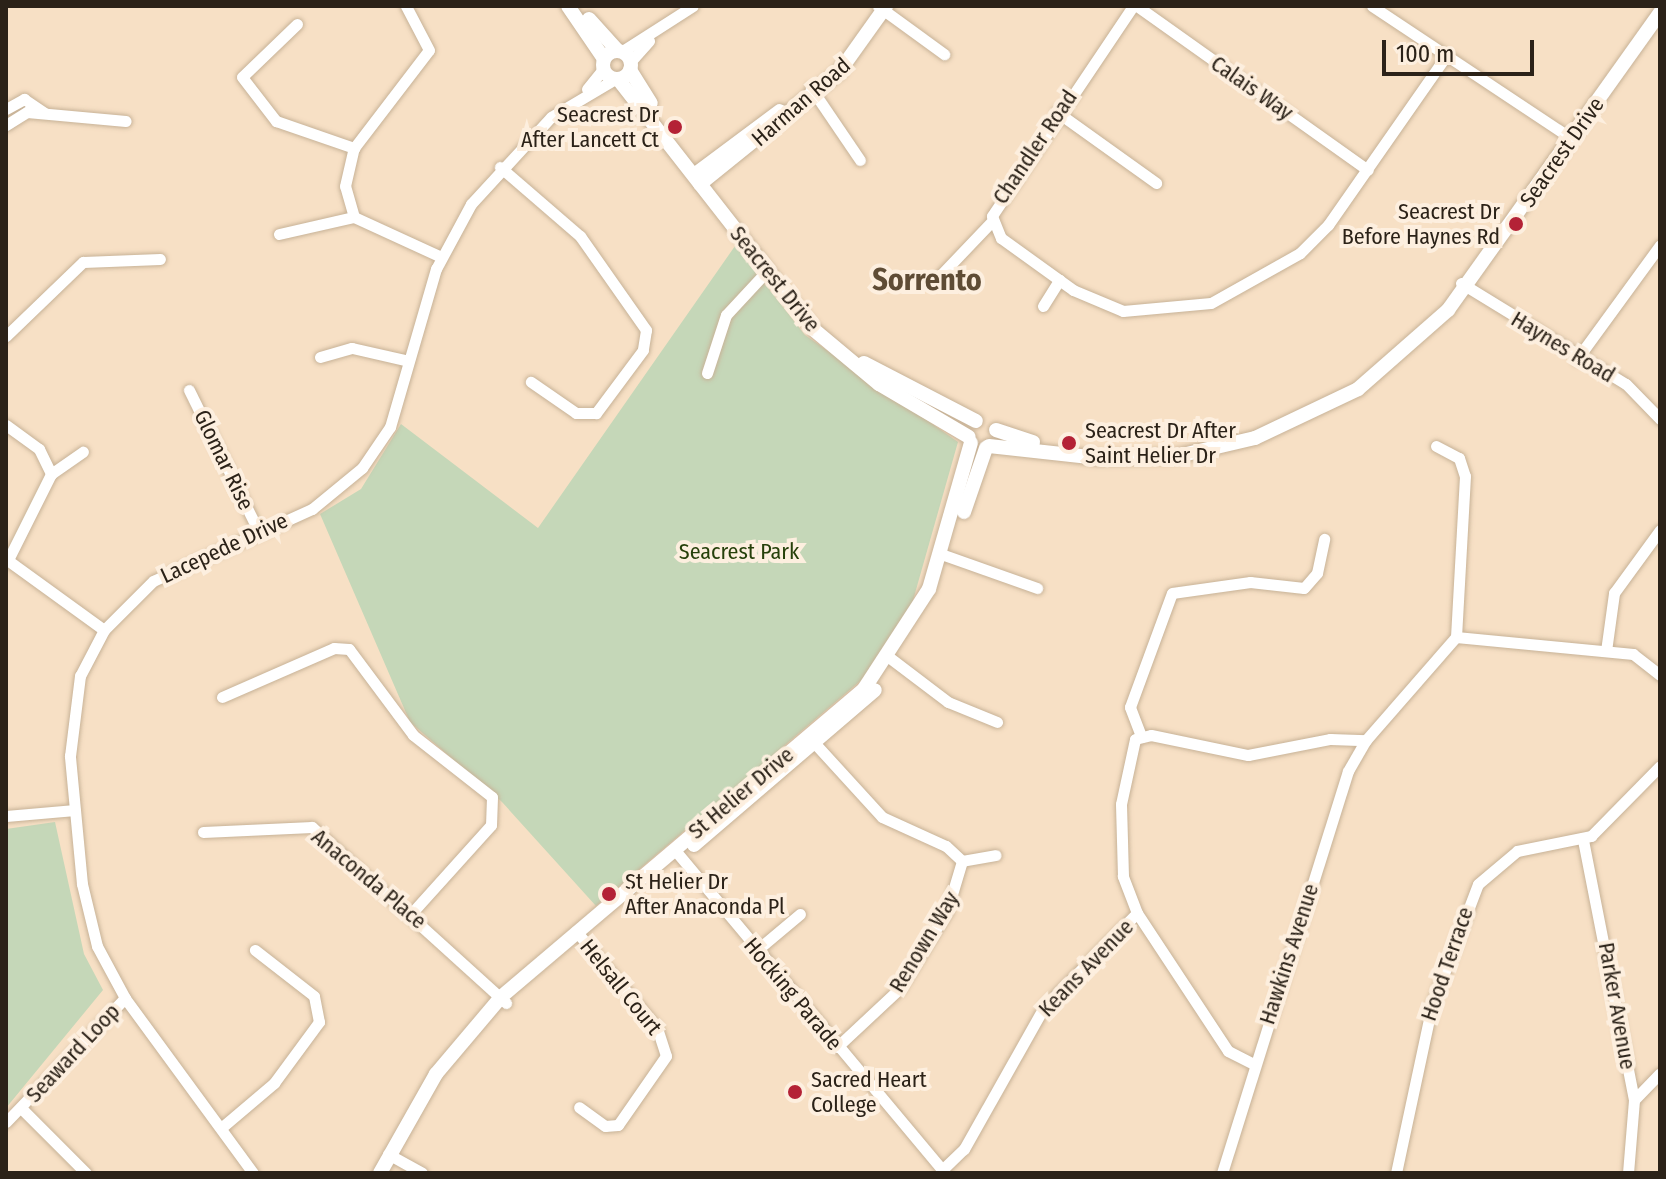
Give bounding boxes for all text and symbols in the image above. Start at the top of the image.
scale bar [1386,24,1538,74]
text: 100 m [1396,40,1454,68]
street label: Calais Way [1206,50,1298,126]
street label: Harman Road [746,52,856,152]
street label: Chandler Road [987,85,1083,209]
street label: Seacrest Drive [1514,92,1610,212]
place label: Seacrest Dr After Lancett Ct [521,101,659,152]
marker: Seacrest Dr After Lancett Ct [666,118,684,136]
place label: Seacrest Dr Before Haynes Rd [1342,198,1500,250]
marker: Seacrest Dr Before Haynes Rd [1507,215,1525,233]
street label: Seacrest Drive [724,221,826,337]
district label: Sorrento [872,262,982,298]
street label: Haynes Road [1506,306,1620,388]
street label: Glomar Rise [188,406,260,514]
place label: Seacrest Dr After Saint Helier Dr [1085,417,1236,468]
marker: Seacrest Dr After Saint Helier Dr [1060,434,1078,452]
street label: Lacepede Drive [156,507,292,589]
park label: Seacrest Park [679,539,799,565]
street label: St Helier Drive [683,741,799,845]
street label: Anaconda Place [306,823,432,935]
place label: St Helier Dr After Anaconda Pl [625,868,785,920]
street label: Hawkins Avenue [1254,880,1324,1028]
marker: St Helier Dr After Anaconda Pl [600,885,618,903]
street label: Renown Way [884,887,964,997]
street label: Hood Terrace [1415,904,1479,1024]
street label: Keans Avenue [1033,914,1139,1022]
street label: Hocking Parade [738,932,848,1056]
street label: Helsall Court [574,934,668,1040]
street label: Parker Avenue [1593,940,1641,1072]
street label: Seaward Loop [21,998,125,1108]
place label: Sacred Heart College [811,1066,927,1118]
marker: Sacred Heart College [786,1083,804,1101]

